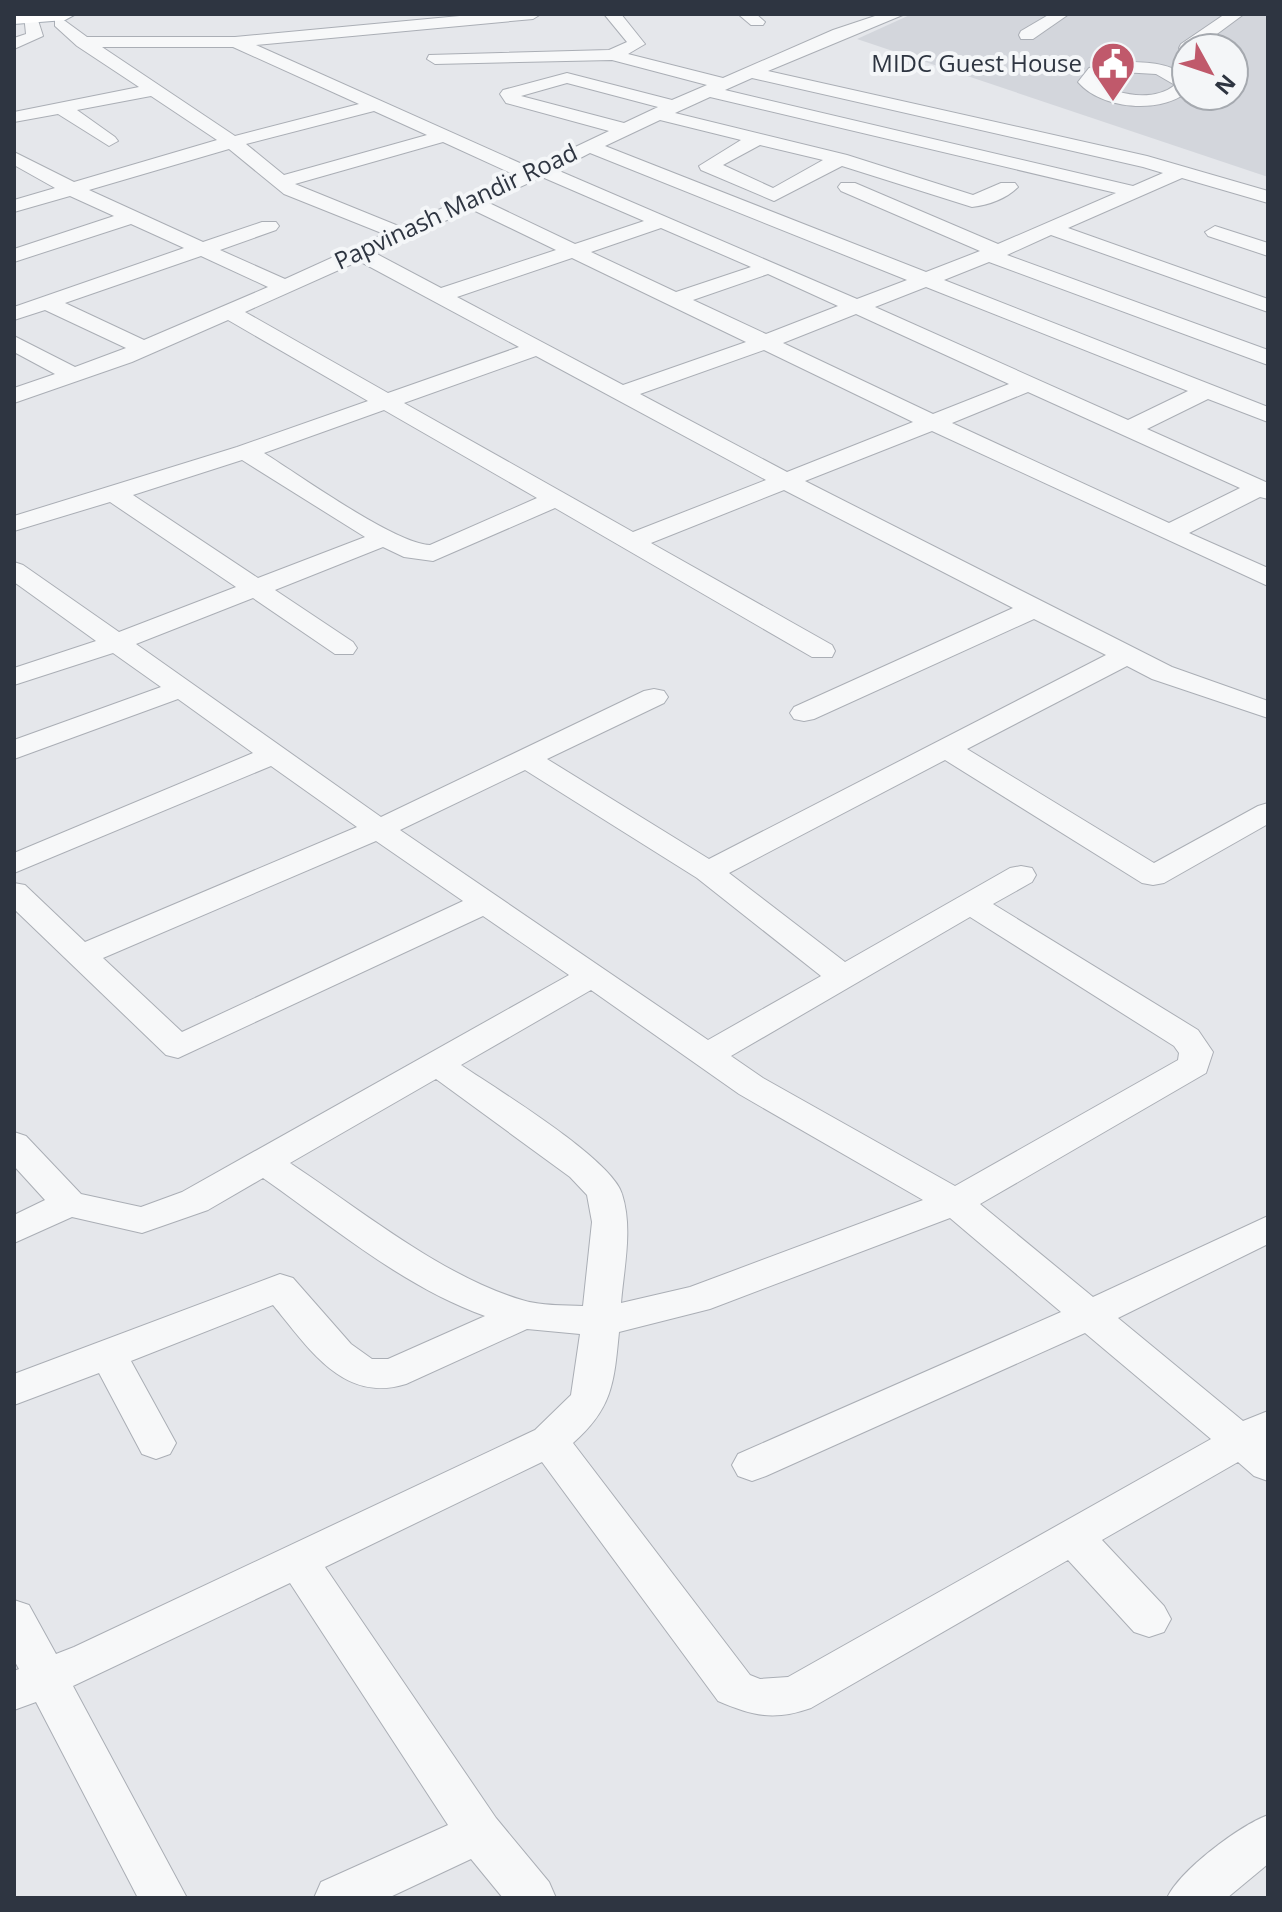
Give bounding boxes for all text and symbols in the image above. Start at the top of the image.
north arrow [1170,32,1250,112]
public building icon: MIDC Guest House [1089,40,1137,103]
place label: MIDC Guest House [871,46,1082,79]
text: N [1209,69,1243,102]
street label: Papvinash Mandir Road [328,135,582,277]

